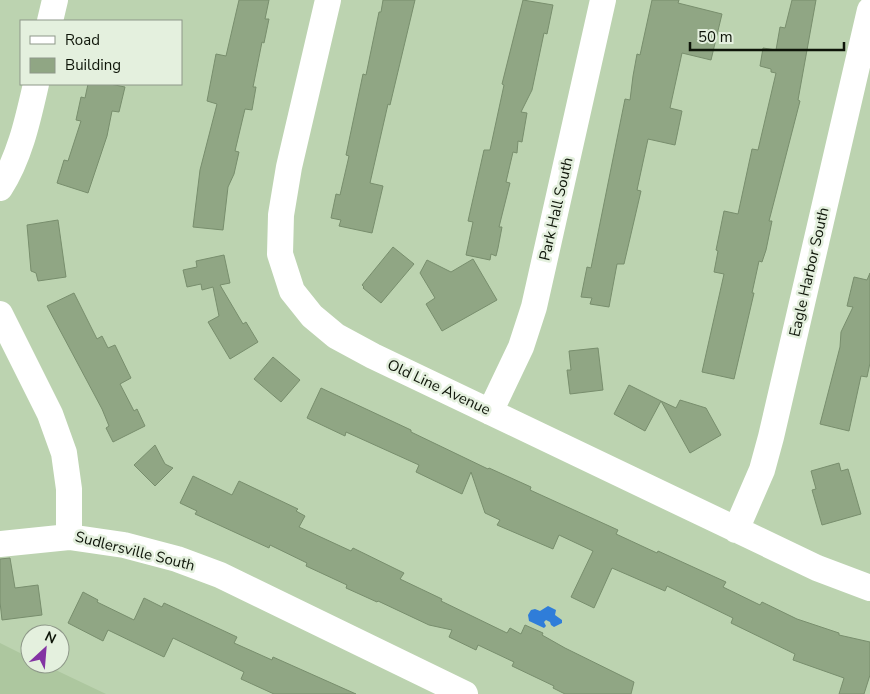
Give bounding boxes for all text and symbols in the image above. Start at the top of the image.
legend [20,20,182,85]
scale bar [690,20,844,52]
text: 50 m [698,27,733,47]
text: Road [65,30,100,50]
text: Building [65,55,121,75]
street label: Park Hall South [534,155,578,263]
street label: Eagle Harbor South [784,205,834,339]
street label: Old Line Avenue [384,354,494,420]
street label: Sudlersville South [73,526,197,576]
north arrow [20,624,70,674]
text: N [42,627,59,649]

